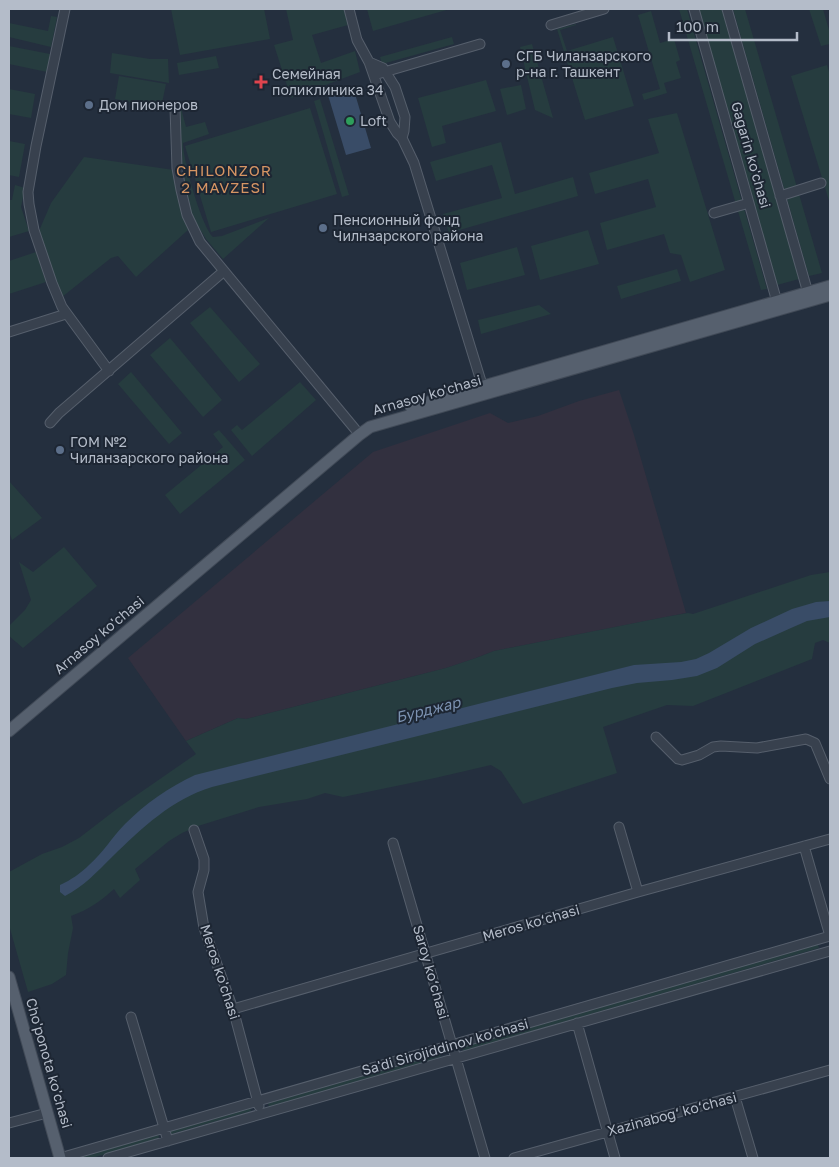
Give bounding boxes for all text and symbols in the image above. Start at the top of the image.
scale bar [669,10,796,42]
text: 100 m [676,17,719,35]
place label: СГБ Чиланзарского р-на г. Ташкент [516,47,651,80]
marker: СГБ Чиланзарского р-на г. Ташкент [500,58,512,70]
place label: Семейная поликлиника 34 [272,65,384,98]
marker: Семейная поликлиника 34 [254,75,268,89]
place label: Дом пионеров [99,96,198,113]
marker: Дом пионеров [83,99,95,111]
street label: Gagarin ko'chasi [728,100,775,210]
place label: Loft [360,112,387,129]
marker: Loft [344,115,356,127]
district label: CHILONZOR 2 MAVZESI [176,161,272,196]
place label: Пенсионный фонд Чилнзарского района [333,211,483,244]
marker: Пенсионный фонд Чилнзарского района [317,222,329,234]
street label: Arnasoy ko'chasi [370,371,483,418]
place label: ГОМ №2 Чиланзарского района [70,433,228,466]
marker: ГОМ №2 Чиланзарского района [54,444,66,456]
street label: Arnasoy ko'chasi [50,592,147,677]
water label: Бурджар [394,692,464,727]
street label: Meros ko‘chasi [480,901,581,945]
street label: Meros ko'chasi [197,922,244,1022]
street label: Saroy ko‘chasi [410,923,453,1021]
street label: Cho'ponota ko'chasi [23,996,76,1130]
street label: Sa'di Sirojiddinov ko'chasi [360,1015,530,1078]
street label: Xazinabog‘ ko‘chasi [605,1088,738,1139]

